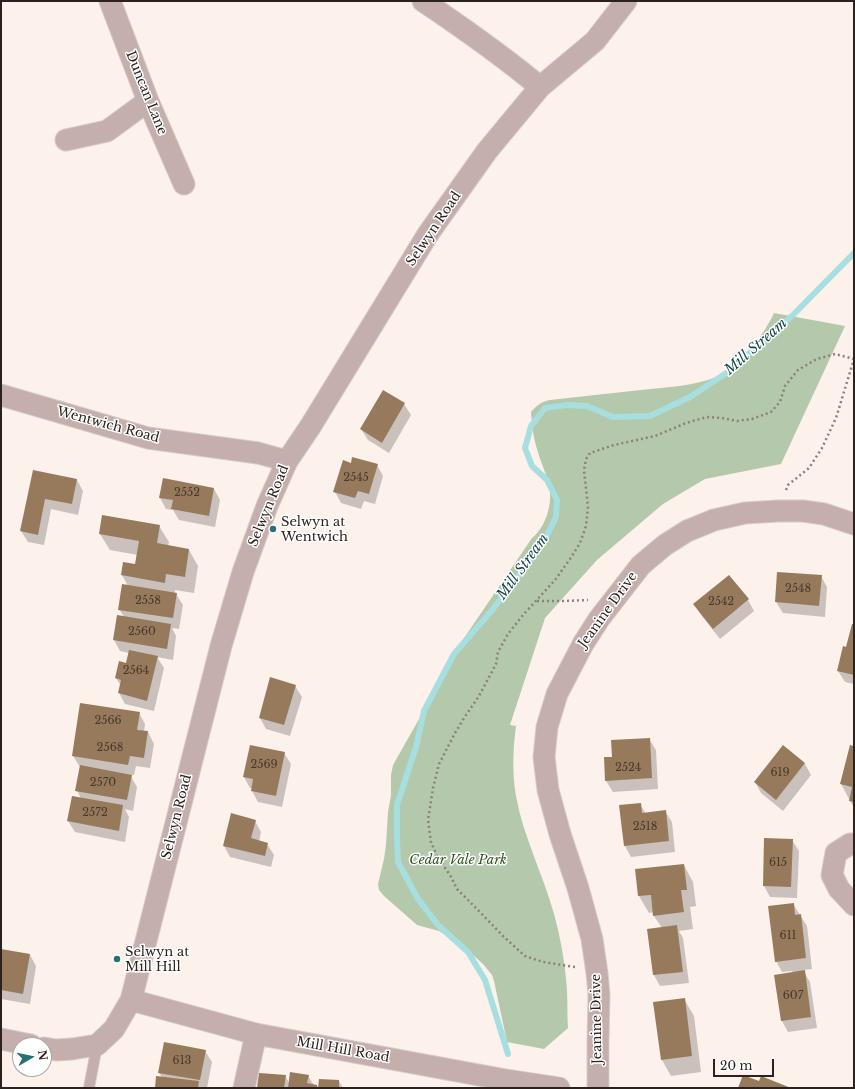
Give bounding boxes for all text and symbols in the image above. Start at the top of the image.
street label: Duncan Lane [122,49,170,137]
street label: Selwyn Road [403,189,465,269]
water label: Mill Stream [721,315,791,379]
street label: Wentwich Road [55,404,161,446]
street label: Selwyn Road [246,463,292,549]
house number: 2545 [343,471,369,485]
house number: 2552 [174,486,200,500]
place label: Selwyn at Wentwich [281,514,348,545]
marker: Selwyn at Wentwich [268,524,278,534]
water label: Mill Stream [493,531,553,603]
street label: Jeanine Drive [575,569,641,651]
house number: 2548 [785,582,811,596]
house number: 2558 [135,594,161,608]
house number: 2542 [708,595,734,609]
house number: 2560 [128,625,156,639]
house number: 2564 [123,664,149,678]
house number: 2566 [94,714,122,728]
house number: 2568 [97,741,123,755]
house number: 2569 [250,758,278,772]
house number: 2524 [615,761,641,775]
house number: 619 [770,766,790,780]
street label: Selwyn Road [159,773,195,861]
house number: 2570 [90,776,116,790]
house number: 2572 [82,806,108,820]
house number: 2518 [633,820,657,834]
park label: Cedar Vale Park [409,852,507,868]
house number: 615 [769,856,787,870]
house number: 611 [780,929,796,943]
place label: Selwyn at Mill Hill [125,944,189,975]
marker: Selwyn at Mill Hill [112,954,122,964]
street label: Jeanine Drive [588,974,606,1064]
house number: 607 [783,989,803,1003]
street label: Mill Hill Road [295,1034,391,1066]
north arrow [12,1037,52,1077]
text: N [35,1049,51,1061]
scale bar [715,1051,776,1077]
house number: 613 [173,1054,191,1068]
text: 20 m [720,1058,752,1073]

